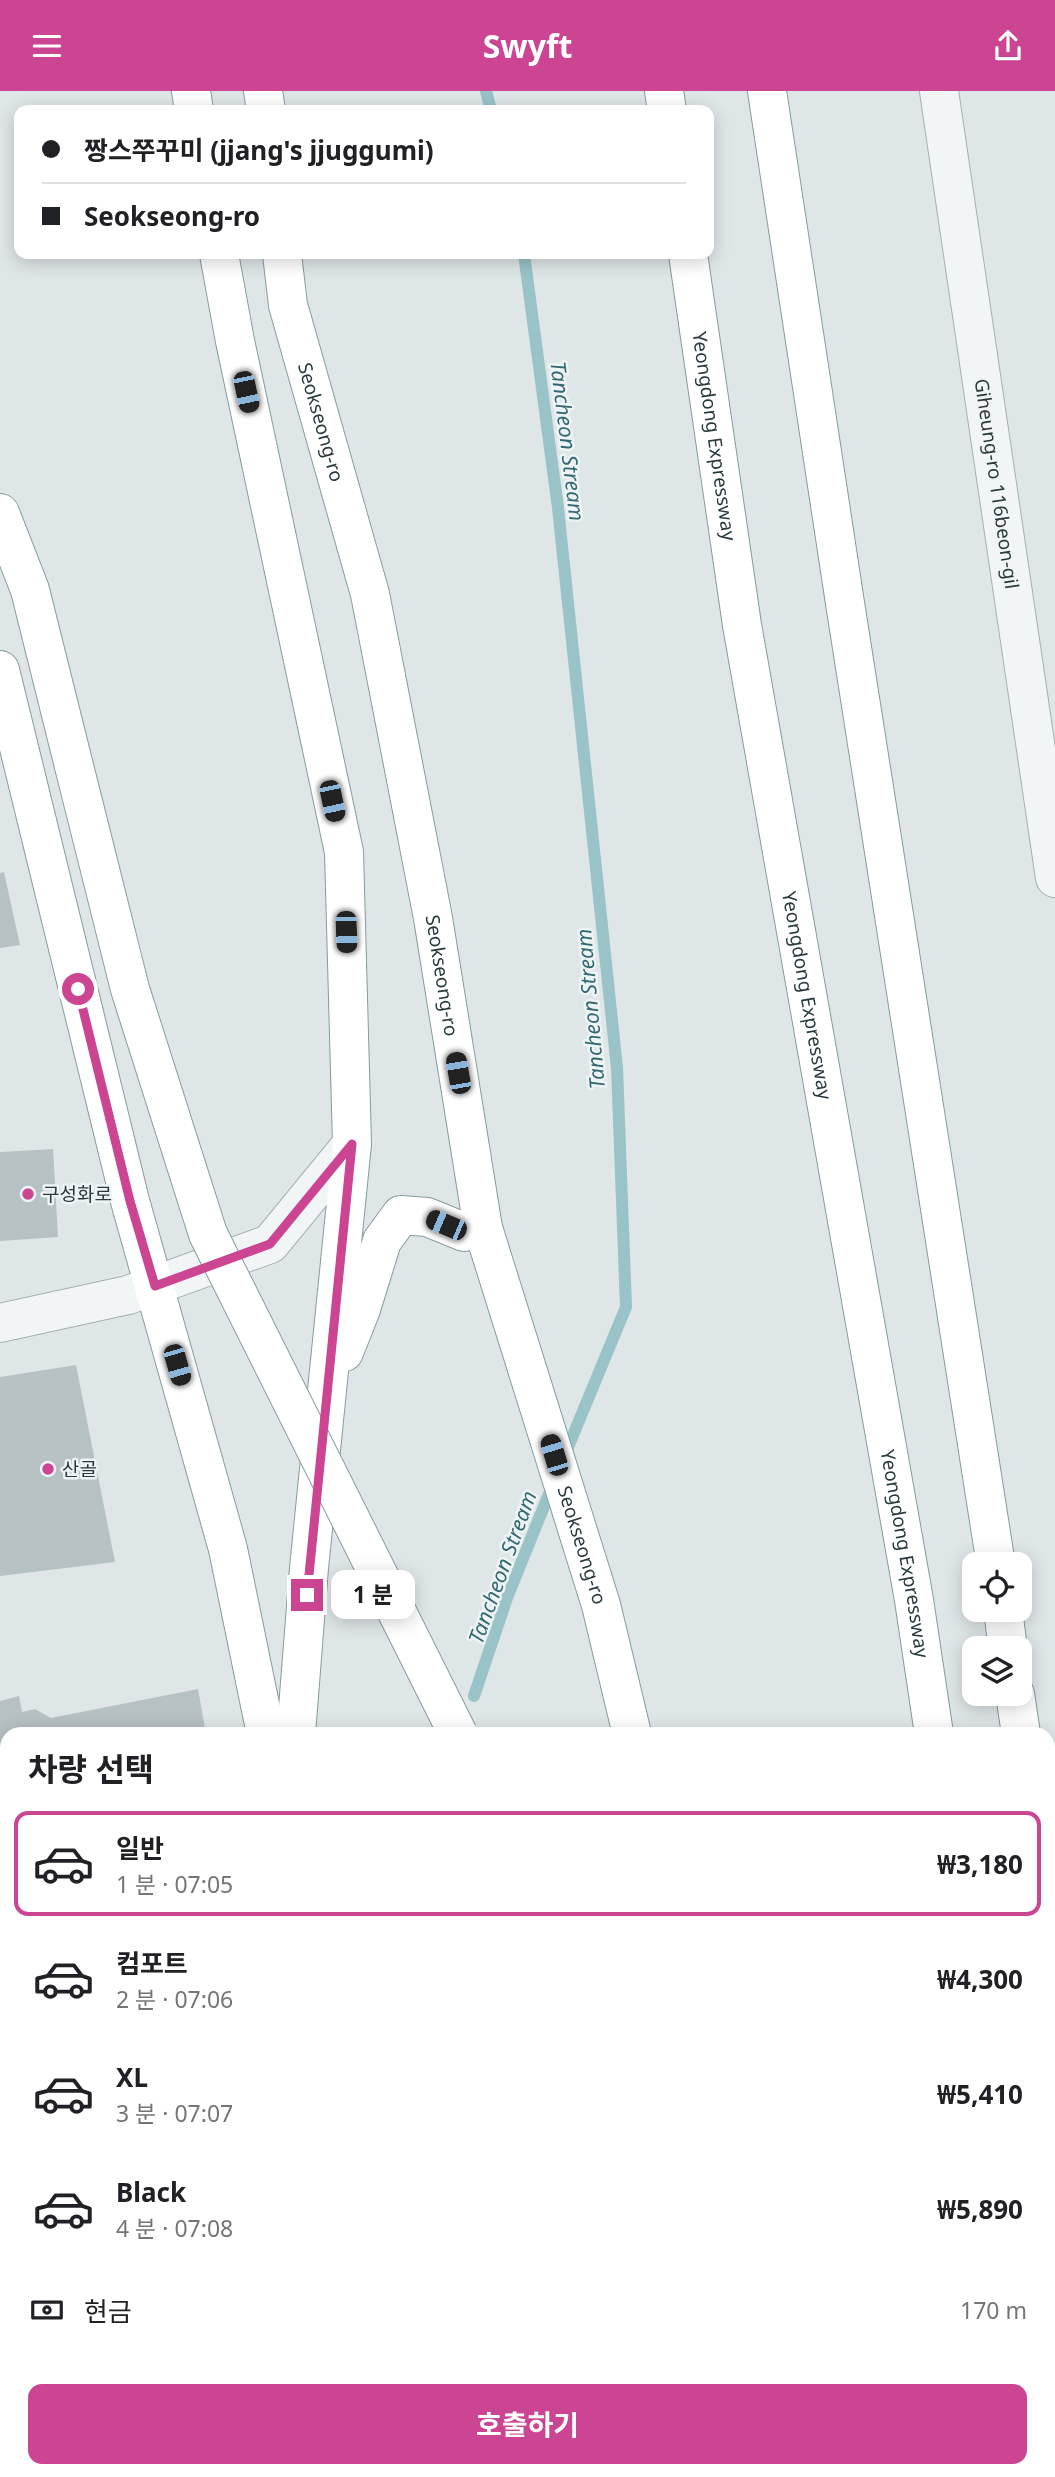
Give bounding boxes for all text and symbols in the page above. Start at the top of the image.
text: Swyft [483,24,572,67]
icon: menu [28,27,66,65]
icon: share [989,27,1027,65]
text: 짱스쭈꾸미 (jjang's jjuggumi) [84,132,434,168]
text: Seokseong-ro [84,198,260,234]
street label: Yeongdong Expressway [686,330,743,543]
street label: Seokseong-ro [292,359,350,485]
water label: Tancheon Stream [544,359,592,523]
car [232,369,261,415]
street label: Giheung-ro 116beon-gil [969,377,1025,591]
car [318,778,347,824]
street label: Yeongdong Expressway [776,889,839,1102]
car [335,911,358,953]
street label: Seokseong-ro [420,913,465,1038]
water label: Tancheon Stream [569,928,611,1090]
route start [62,973,94,1005]
car [445,1050,472,1096]
place label: 구성화로 [42,1181,112,1207]
marker: 구성화로 [20,1186,36,1202]
car [423,1207,470,1243]
car [162,1342,193,1388]
car [538,1432,571,1478]
street label: Yeongdong Expressway [875,1448,936,1660]
place label: 산골 [62,1456,97,1482]
marker: 산골 [40,1461,56,1477]
street label: Seokseong-ro [551,1483,613,1607]
water label: Tancheon Stream [461,1487,543,1647]
map controls [962,1552,1032,1706]
button: locate [962,1552,1032,1622]
callout: 1 분 [332,1571,416,1619]
text: 1 분 [353,1578,393,1610]
route end [291,1579,323,1611]
button: layers [962,1636,1032,1706]
text: 차량 선택 [28,1747,154,1790]
text: 일반 [116,1830,164,1866]
icon: car [32,1832,95,1895]
text: ₩3,180 [937,1846,1023,1882]
text: 1 분 · 07:05 [116,1868,233,1900]
text: 컴포트 [116,1945,188,1981]
icon: car [32,1947,95,2010]
text: ₩4,300 [937,1961,1023,1997]
text: 2 분 · 07:06 [116,1983,233,2015]
text: XL [116,2059,148,2095]
icon: car [32,2062,95,2125]
text: ₩5,410 [937,2076,1023,2112]
text: 3 분 · 07:07 [116,2097,233,2129]
text: Black [116,2174,186,2210]
icon: car [32,2177,95,2240]
text: ₩5,890 [937,2191,1023,2227]
text: 4 분 · 07:08 [116,2212,233,2244]
icon: cash [28,2291,66,2329]
text: 현금 [84,2293,132,2329]
text: 170 m [960,2294,1027,2326]
button: 호출하기 [28,2384,1027,2464]

